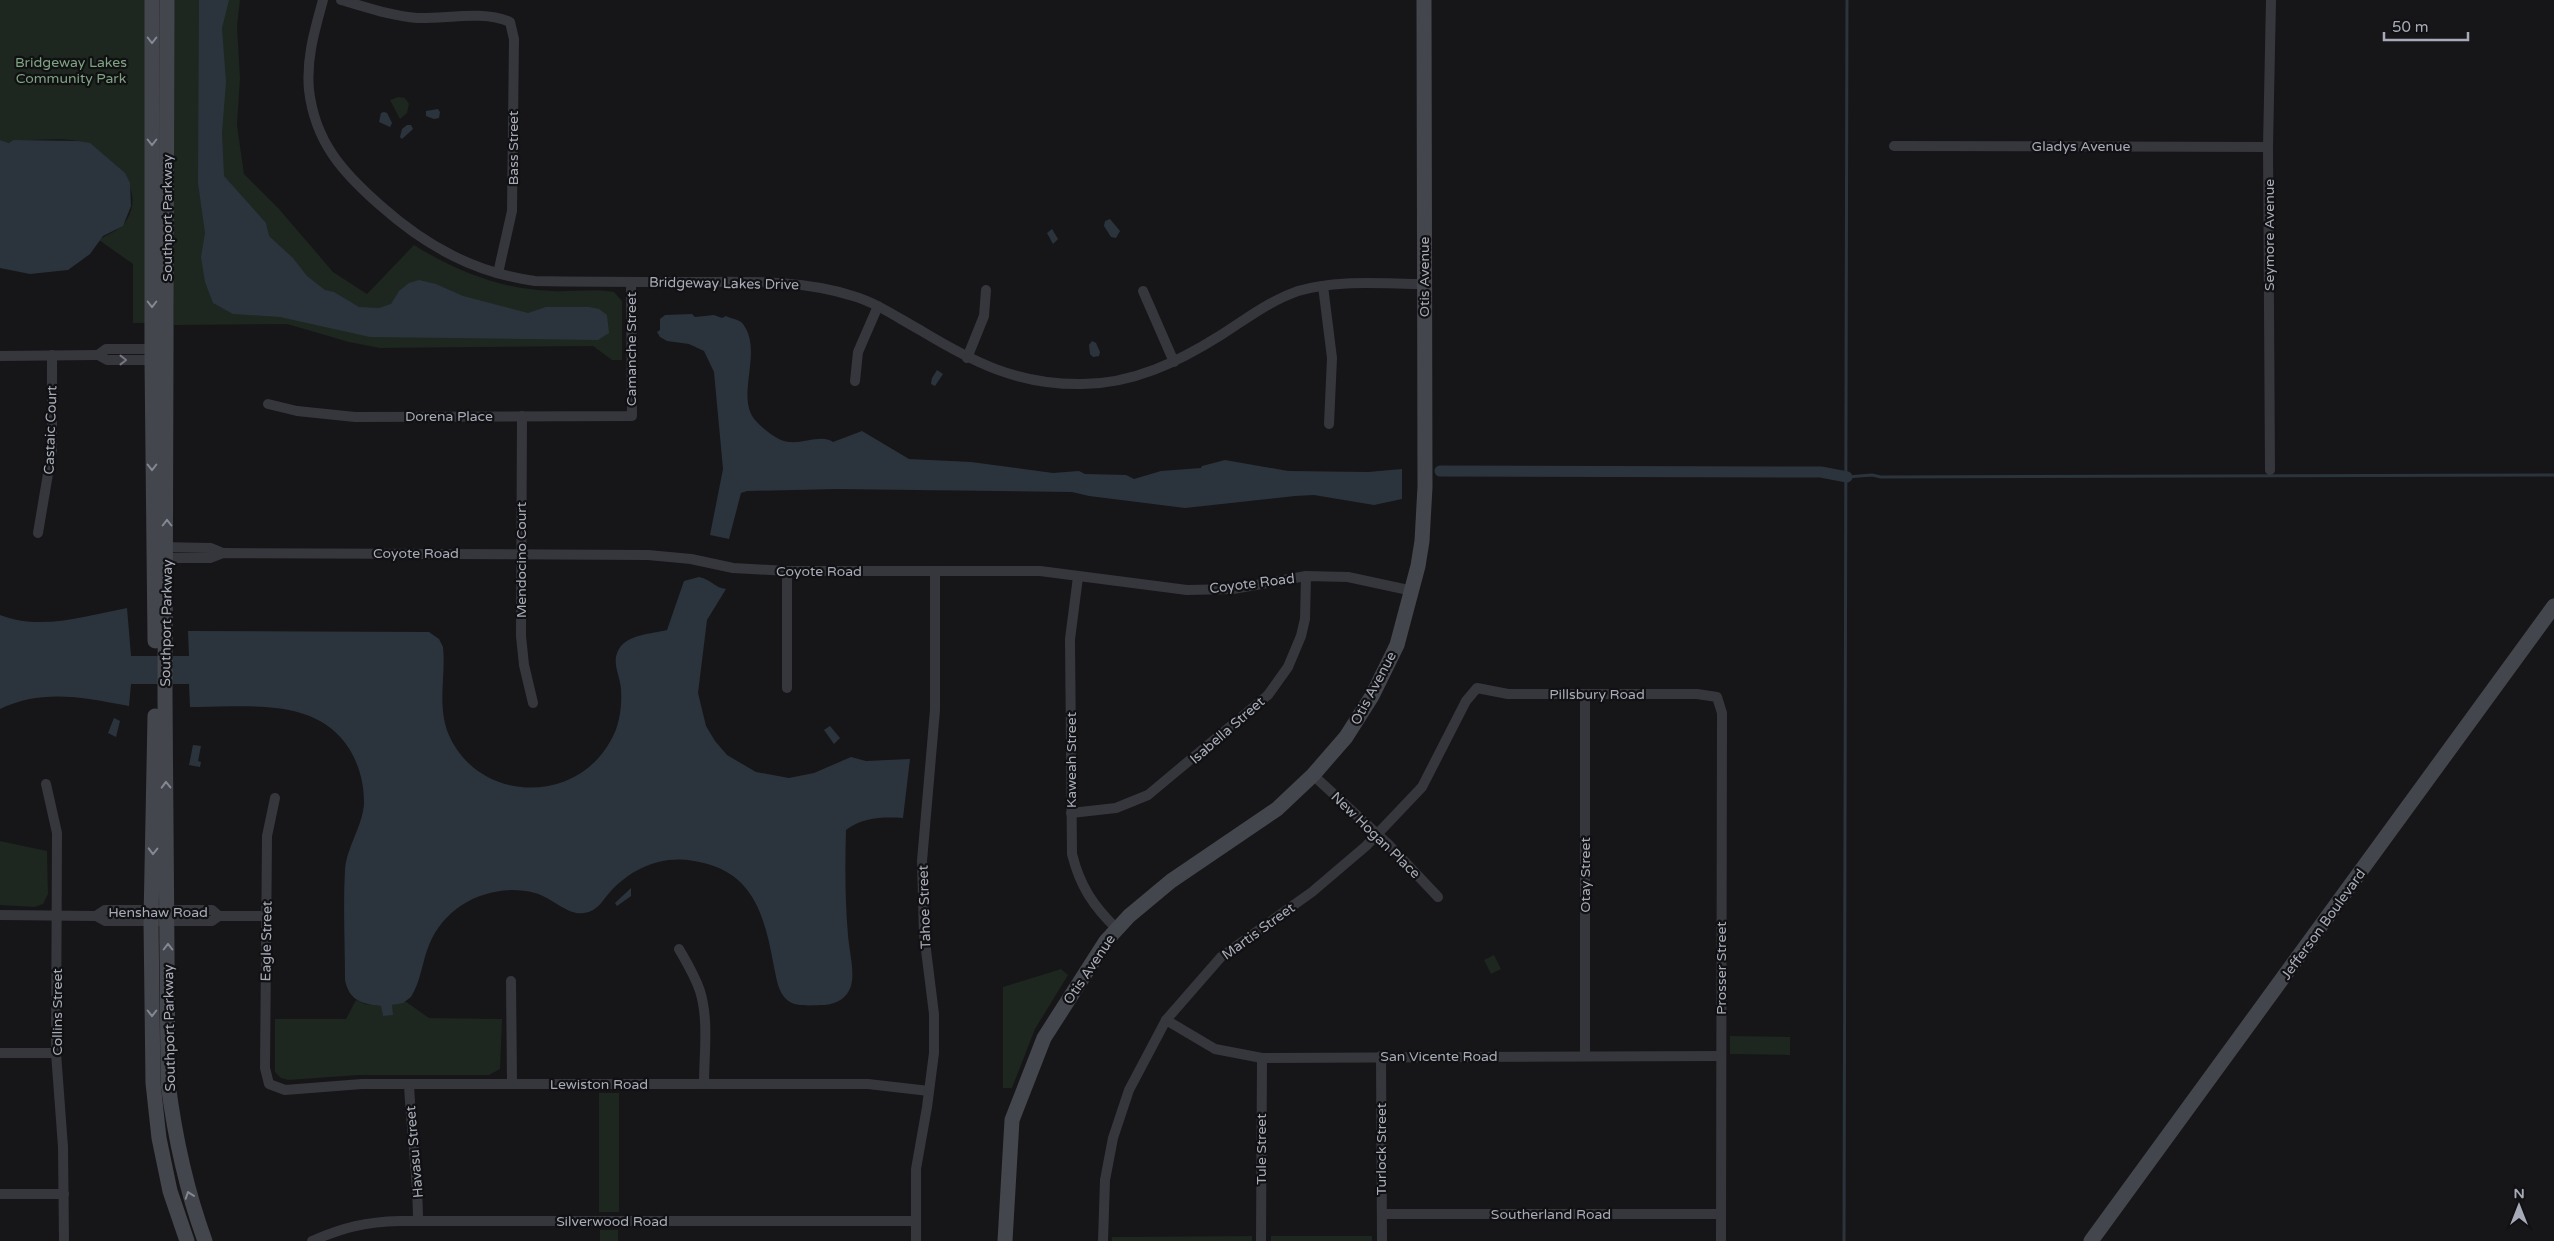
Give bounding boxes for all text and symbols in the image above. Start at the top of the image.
scale bar [2384,10,2468,42]
text: 50 m [2392,18,2429,36]
one-way arrow [147,37,157,45]
park label: Bridgeway Lakes Community Park [15,54,127,87]
street label: Bass Street [505,110,522,185]
one-way arrow [147,138,157,146]
street label: Gladys Avenue [2032,138,2130,155]
street label: Southport Parkway [159,154,176,282]
street label: Seymore Avenue [2261,179,2278,291]
street label: Otis Avenue [1416,237,1433,317]
street label: Bridgeway Lakes Drive [649,274,799,293]
street label: Camanche Street [623,291,640,406]
one-way arrow [147,300,157,308]
one-way arrow [120,355,128,365]
street label: Castaic Court [40,384,61,475]
street label: Dorena Place [405,408,493,425]
one-way arrow [147,463,157,471]
street label: Mendocino Court [513,501,530,618]
one-way arrow [162,519,172,527]
street label: Coyote Road [373,545,459,562]
street label: Southport Parkway [157,559,176,687]
street label: Coyote Road [776,563,862,580]
street label: Coyote Road [1208,570,1296,597]
street label: Otis Avenue [1347,649,1400,728]
street label: Pillsbury Road [1549,686,1645,703]
street label: Isabella Street [1186,693,1269,768]
street label: Kaweah Street [1063,711,1080,808]
one-way arrow [161,780,171,788]
street label: New Hogan Place [1328,788,1424,882]
street label: Otay Street [1577,837,1594,913]
one-way arrow [148,848,158,855]
street label: Tahoe Street [915,864,934,949]
street label: Jefferson Boulevard [2278,866,2369,983]
street label: Martis Street [1219,899,1299,964]
street label: Eagle Street [257,900,276,981]
street label: Henshaw Road [108,904,208,921]
street label: Prosser Street [1713,921,1730,1015]
street label: Otis Avenue [1060,931,1119,1007]
one-way arrow [163,943,173,950]
street label: Southport Parkway [160,964,179,1092]
street label: Collins Street [49,968,66,1056]
one-way arrow [147,1010,157,1018]
street label: San Vicente Road [1380,1048,1498,1065]
street label: Lewiston Road [550,1076,648,1093]
street label: Turlock Street [1373,1102,1390,1195]
street label: Havasu Street [402,1105,427,1199]
street label: Tule Street [1253,1113,1270,1185]
north arrow [2494,1181,2544,1231]
text: N [2513,1185,2525,1202]
one-way arrow [185,1191,195,1200]
street label: Southerland Road [1491,1206,1611,1223]
street label: Silverwood Road [556,1213,668,1230]

